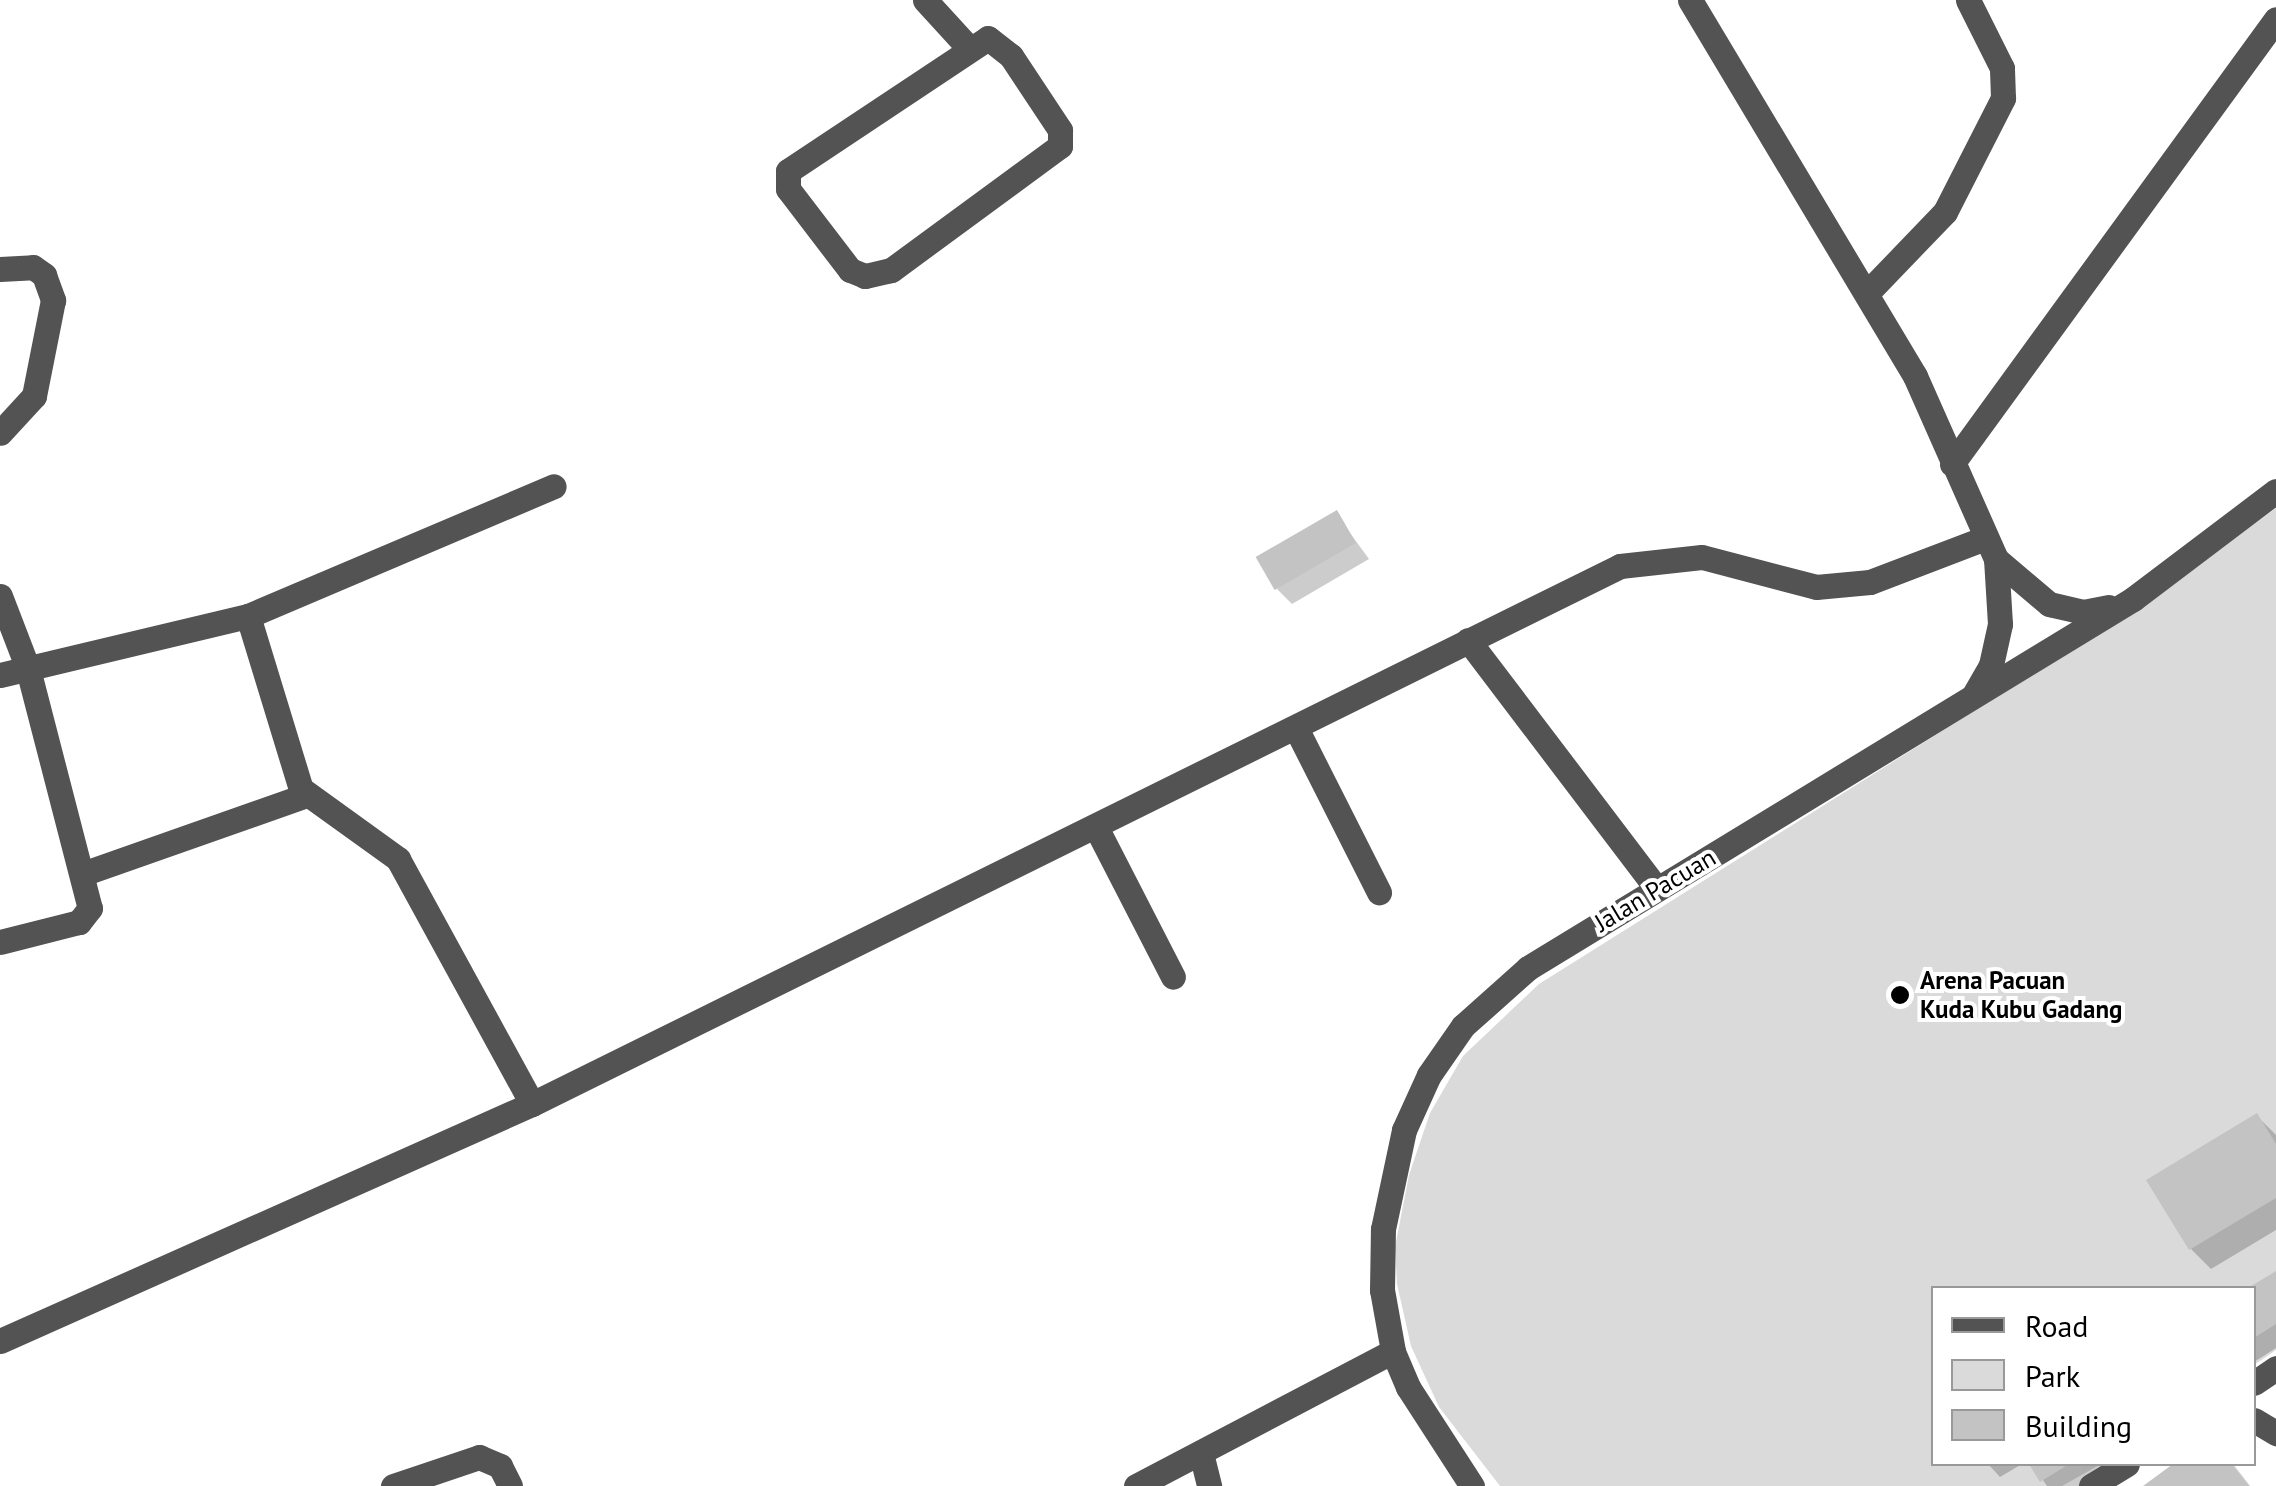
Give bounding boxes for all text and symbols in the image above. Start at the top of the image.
street label: Jalan Pacuan [1589,842,1721,938]
place label: Arena Pacuan Kuda Kubu Gadang [1920,966,2123,1025]
marker: Arena Pacuan Kuda Kubu Gadang [1889,984,1911,1006]
legend [1931,1286,2256,1466]
text: Road [2025,1306,2089,1345]
text: Park [2025,1356,2080,1395]
text: Building [2025,1406,2132,1445]

